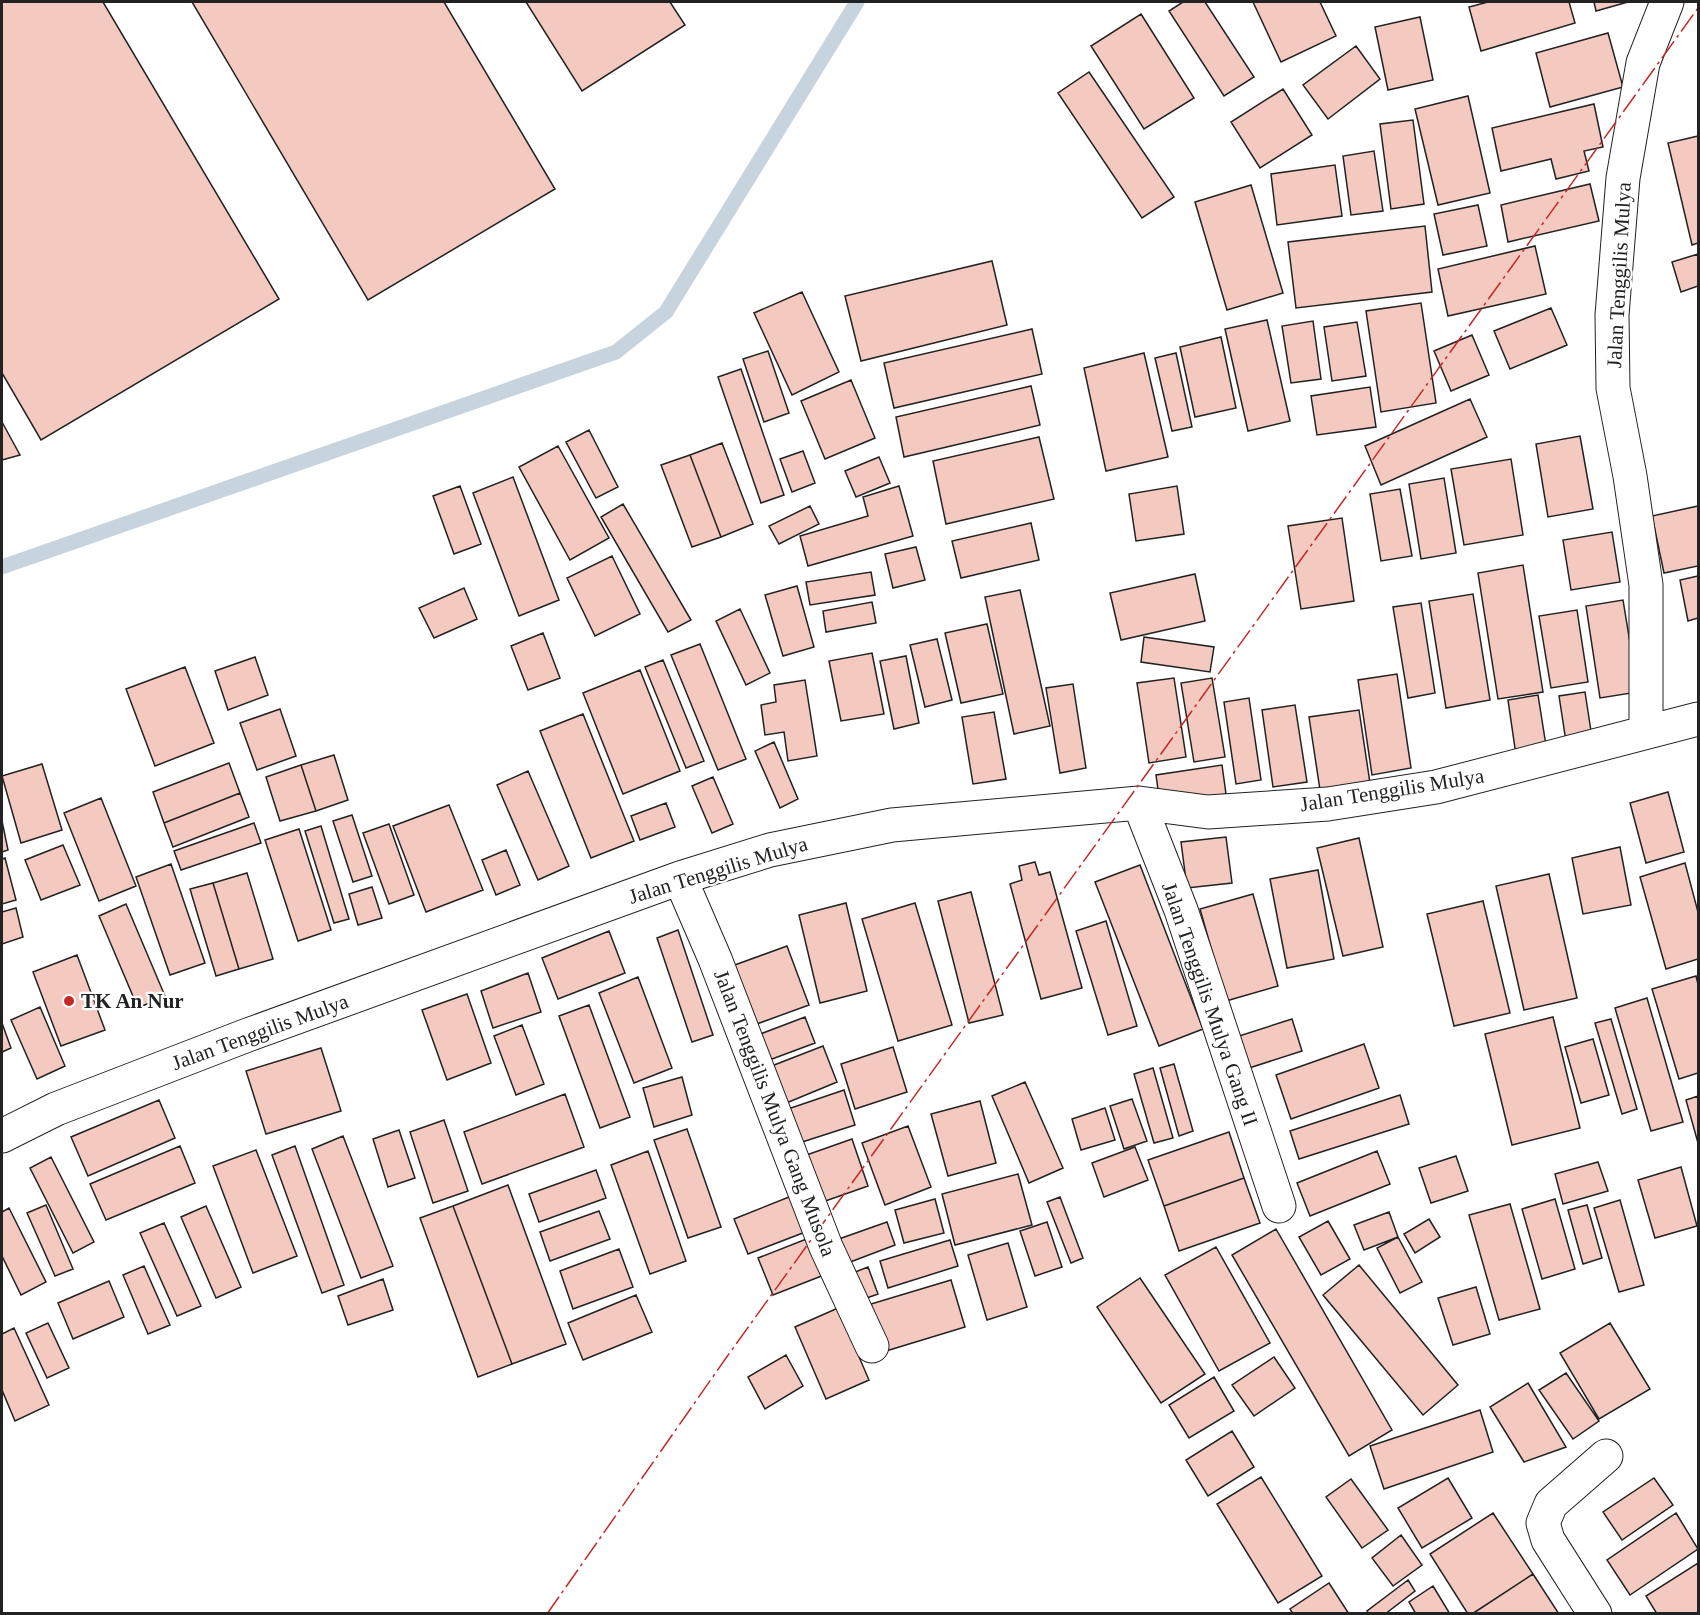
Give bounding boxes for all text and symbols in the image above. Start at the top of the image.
street label: Jalan Tenggilis Mulya [1602,181,1636,368]
street label: Jalan Tenggilis Mulya [1298,763,1486,816]
street label: Jalan Tenggilis Mulya [626,831,811,909]
street label: Jalan Tenggilis Mulya Gang II [1157,879,1263,1129]
street label: Jalan Tenggilis Mulya Gang Musola [709,966,841,1260]
place label: TK An Nur [81,989,184,1013]
street label: Jalan Tenggilis Mulya [169,989,352,1075]
marker: TK An Nur [62,994,76,1008]

